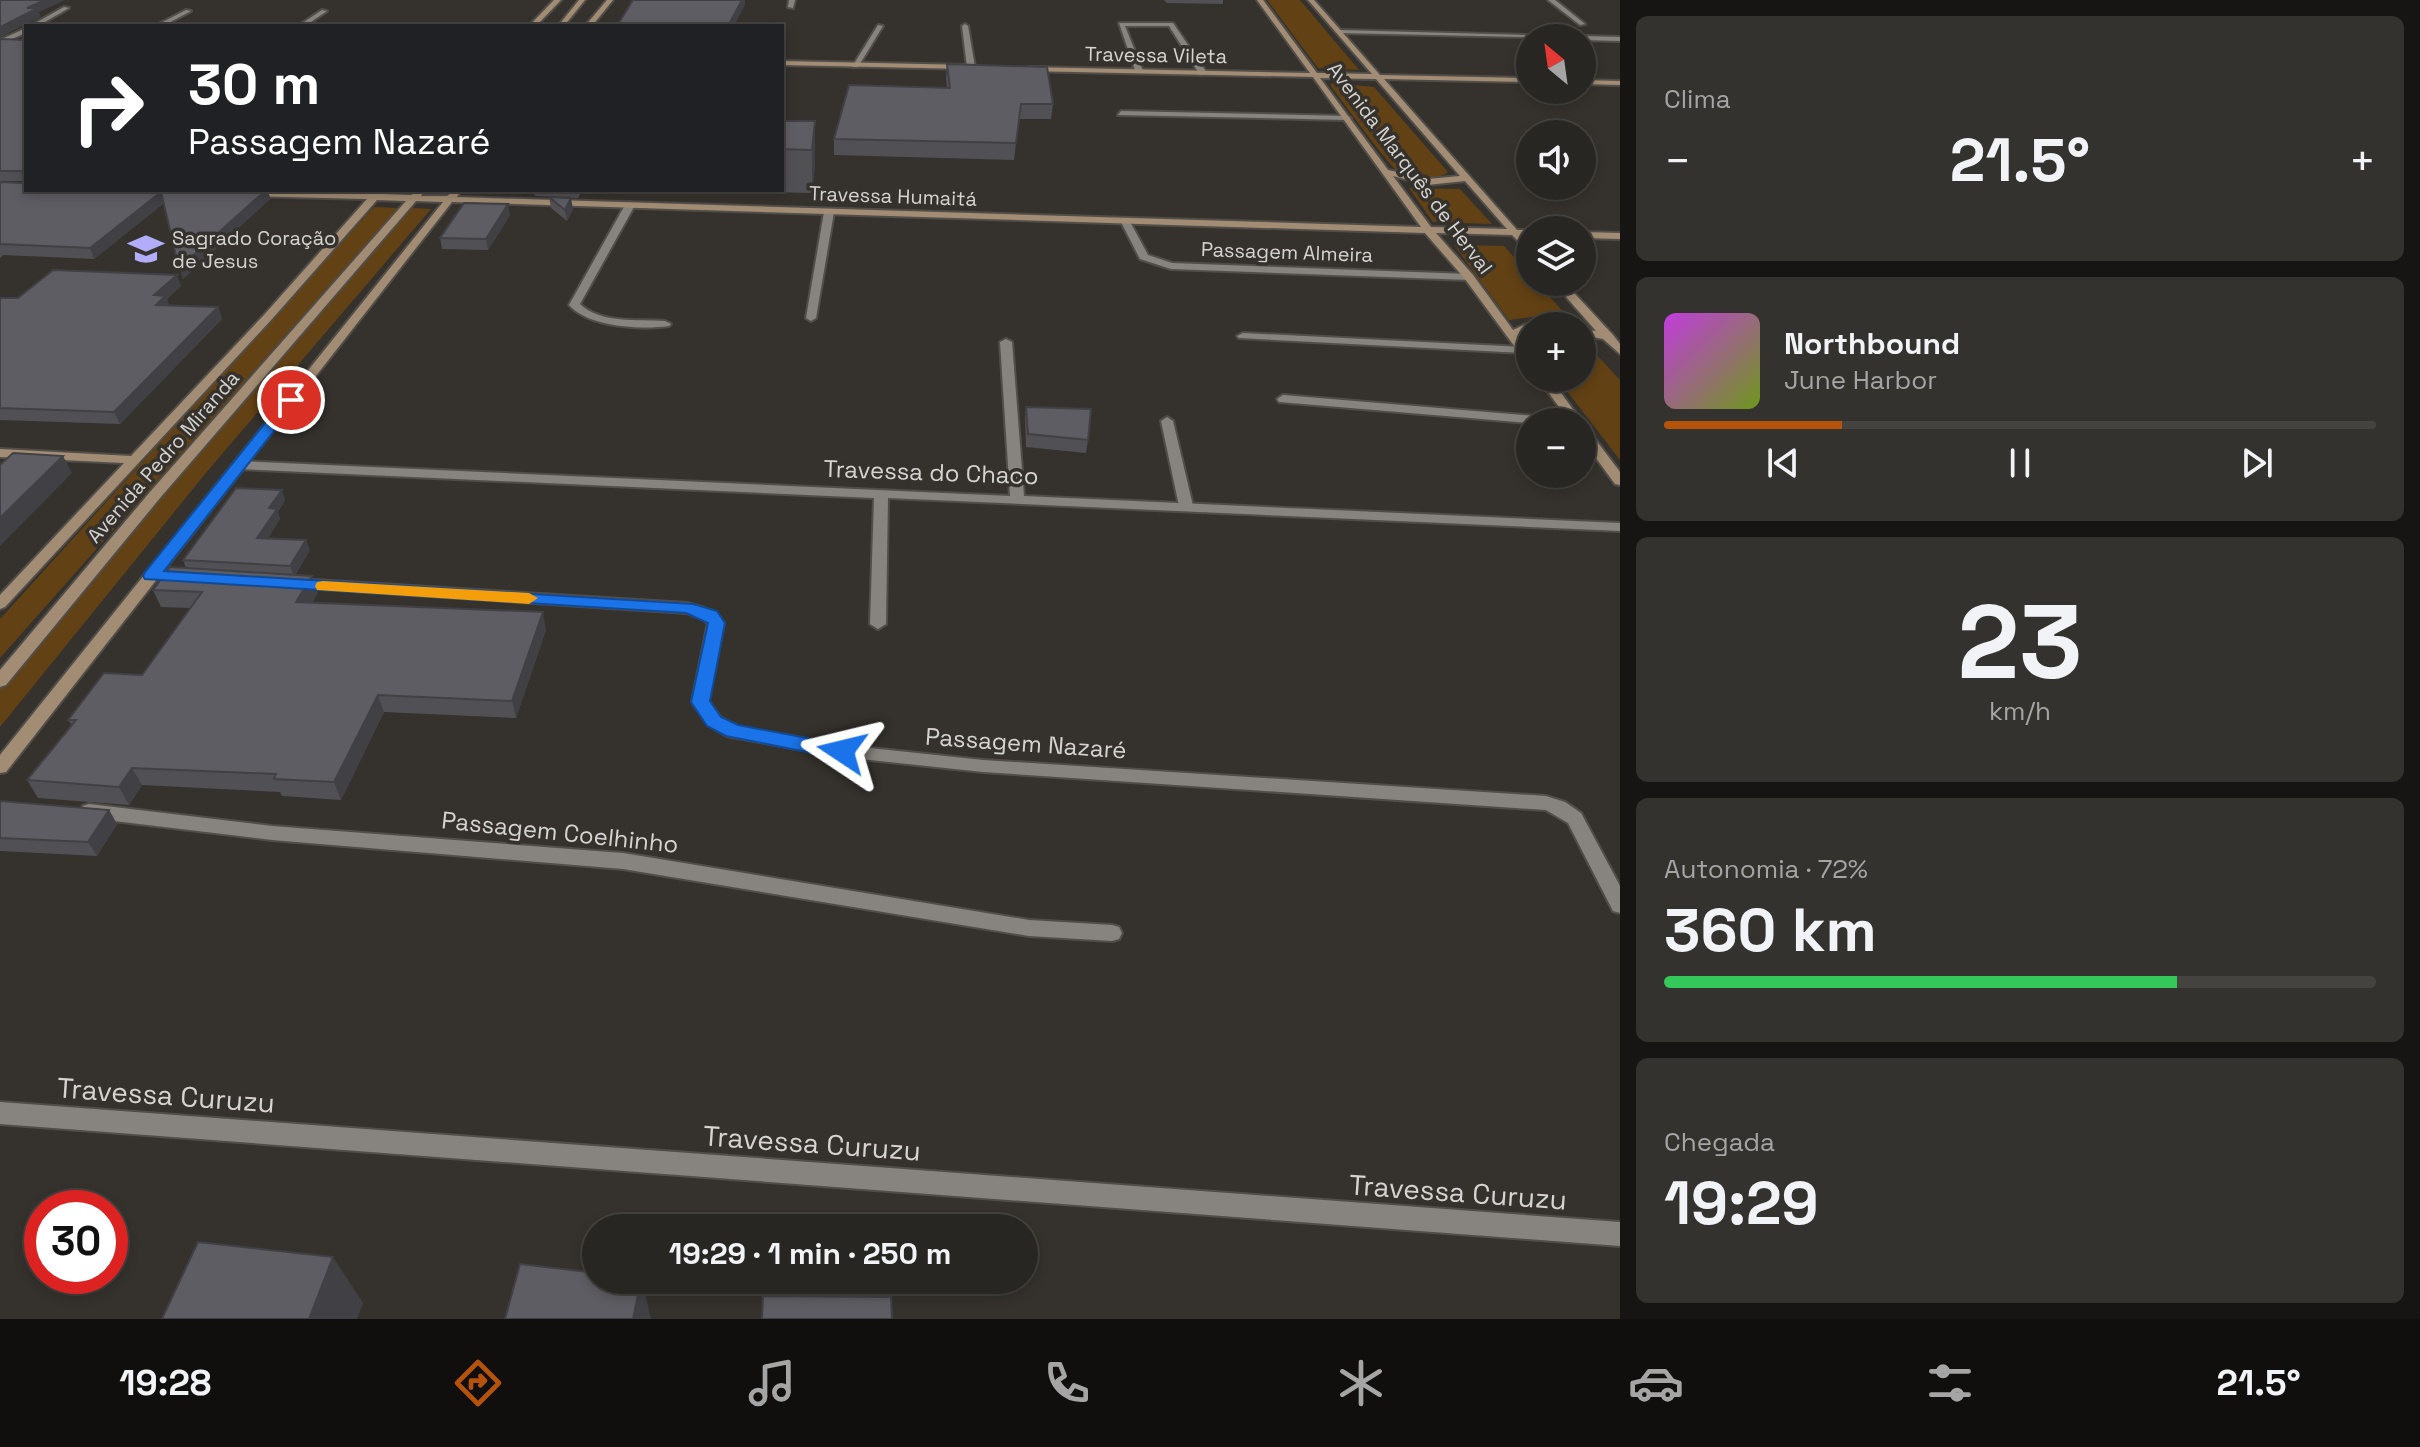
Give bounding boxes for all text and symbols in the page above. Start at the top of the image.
north arrow [1516,24,1596,104]
map controls [1516,24,1596,488]
street label: Travessa Vileta [1085,41,1227,69]
text: 30 m [188,49,320,120]
icon: right [56,56,160,160]
street label: Avenida Marquês de Herval [1322,57,1498,279]
text: Clima [1664,82,1731,116]
text: Passagem Nazaré [188,119,491,165]
button: sound [1516,120,1596,200]
text: 21.5° [1950,122,2090,199]
text: − [1664,133,1691,189]
text: + [2349,133,2376,189]
street label: Travessa Humaitá [809,180,977,212]
button: layers [1516,216,1596,296]
place label: Sagrado Coração de Jesus [172,225,336,274]
school or university icon: Sagrado Coração de Jesus [127,230,165,268]
street label: Passagem Almeira [1200,236,1374,268]
button: + [1516,312,1596,392]
text: Northbound [1784,324,1960,363]
text: June Harbor [1784,363,1937,397]
street label: Avenida Pedro Miranda [81,366,245,548]
pin [257,366,325,434]
icon: arrive [269,378,313,422]
button: − [1516,408,1596,488]
icon: previous [1761,441,1805,485]
icon: pause [1998,441,2042,485]
icon: next [2235,441,2279,485]
street label: Travessa do Chaco [823,453,1039,491]
text: 23 [1957,576,2083,708]
text: km/h [1989,694,2051,728]
position arrow [800,709,884,793]
street label: Passagem Nazaré [924,721,1128,765]
street label: Passagem Coelhinho [440,804,680,860]
text: Autonomia · 72% [1664,852,1868,886]
text: 360 km [1664,892,1877,969]
street label: Travessa Curuzu [56,1069,276,1121]
street label: Travessa Curuzu [702,1117,922,1169]
text: Chegada [1664,1125,1775,1159]
text: 19:29 [1664,1165,1819,1242]
street label: Travessa Curuzu [1348,1166,1568,1218]
speed limit sign: 30 [24,1190,128,1294]
text: 19:29 · 1 min · 250 m [669,1234,951,1273]
icon: directions [450,1355,506,1411]
icon: music [744,1355,800,1411]
icon: phone [1039,1355,1095,1411]
icon: climate [1333,1355,1389,1411]
icon: car [1628,1355,1684,1411]
icon: filters [1922,1355,1978,1411]
text: 19:28 [119,1360,211,1406]
text: 21.5° [2217,1360,2301,1406]

